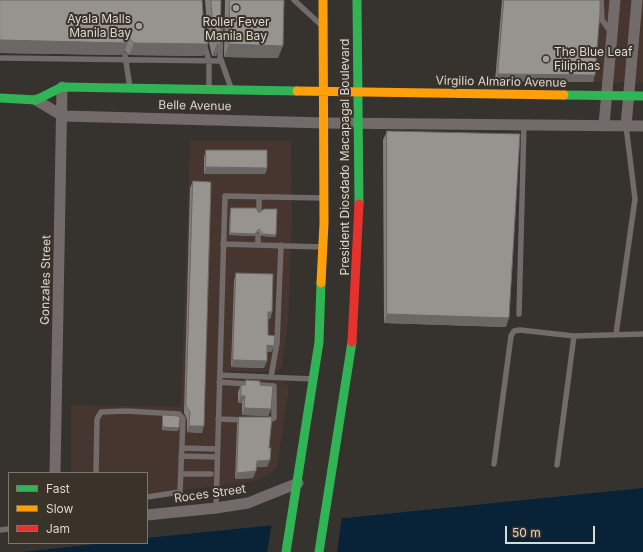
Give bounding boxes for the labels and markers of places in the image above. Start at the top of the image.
marker: Roller Fever Manila Bay [231,3,241,13]
place label: Ayala Malls Manila Bay [67,12,131,40]
place label: Roller Fever Manila Bay [203,15,269,43]
marker: Ayala Malls Manila Bay [134,21,144,31]
place label: The Blue Leaf Filipinas [554,45,633,73]
marker: The Blue Leaf Filipinas [541,54,551,64]

